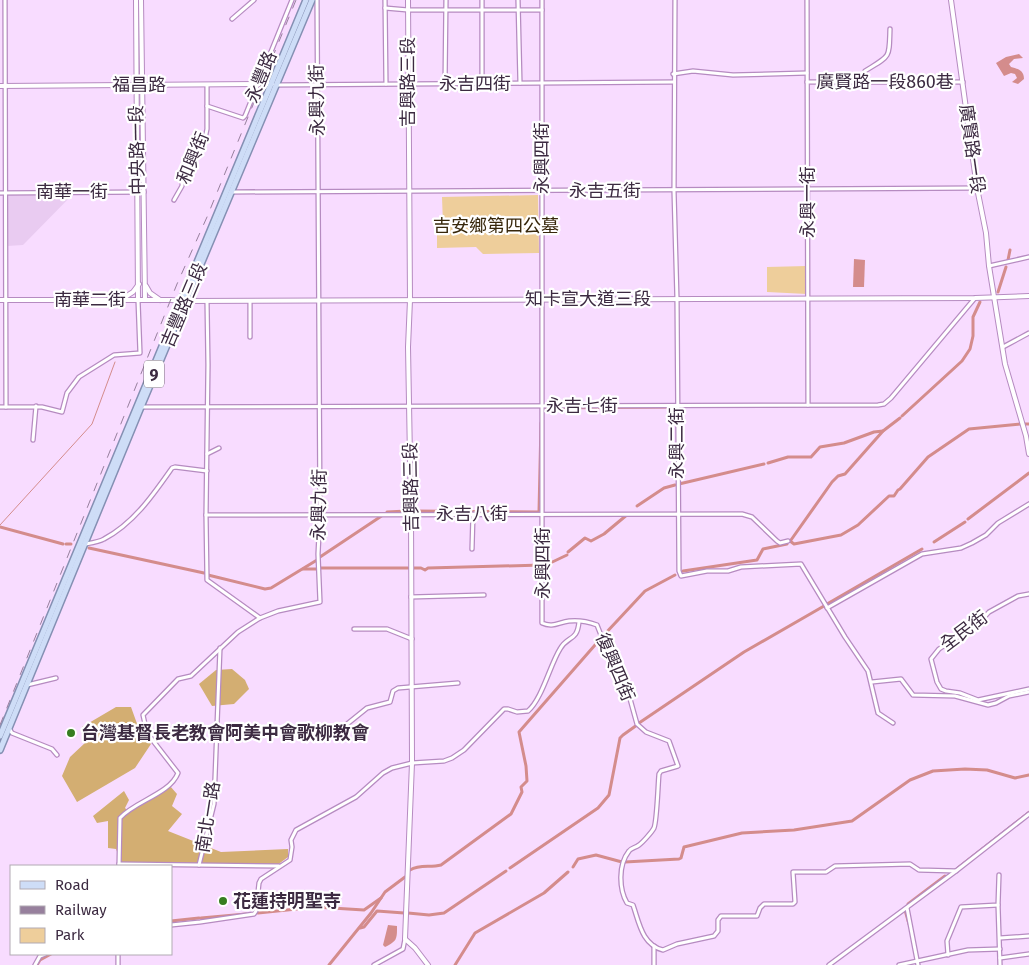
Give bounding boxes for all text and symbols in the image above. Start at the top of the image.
street label: 吉興路三段 [397,37,419,127]
street label: 永豐路 [241,48,281,106]
street label: 永興九街 [305,64,329,136]
street label: 廣賢路一段860巷 [816,71,954,93]
street label: 永吉四街 [439,73,511,95]
street label: 福昌路 [112,74,166,96]
street label: 廣賢路一段 [955,103,989,195]
street label: 中央路一段 [125,105,149,195]
street label: 永興四街 [531,122,553,194]
street label: 和興街 [172,129,214,187]
street label: 永興一街 [797,166,819,238]
street label: 永吉五街 [569,180,641,202]
street label: 南華一街 [36,181,108,203]
park label: 吉安鄉第四公墓 [433,215,559,237]
street label: 吉豐路三段 [156,259,212,351]
street label: 知卡宣大道三段 [525,288,651,310]
street label: 南華二街 [54,289,126,311]
road number: 9 [144,360,164,388]
street label: 永吉七街 [546,395,618,417]
street label: 永興二街 [666,407,688,479]
street label: 吉興路三段 [399,442,423,532]
street label: 永興九街 [307,469,331,541]
street label: 永吉八街 [436,503,508,525]
street label: 永興四街 [532,527,554,599]
street label: 全民街 [936,606,992,656]
street label: 復興四街 [591,630,639,704]
place label: 台灣基督長老教會阿美中會歌柳教會 [81,722,370,744]
marker: 台灣基督長老教會阿美中會歌柳教會 [65,727,77,739]
street label: 南北一路 [192,780,224,854]
legend [10,865,172,955]
text: Road [55,876,90,894]
place label: 花蓮持明聖寺 [233,890,341,912]
marker: 花蓮持明聖寺 [217,895,229,907]
text: Railway [55,901,107,919]
text: Park [55,926,85,944]

